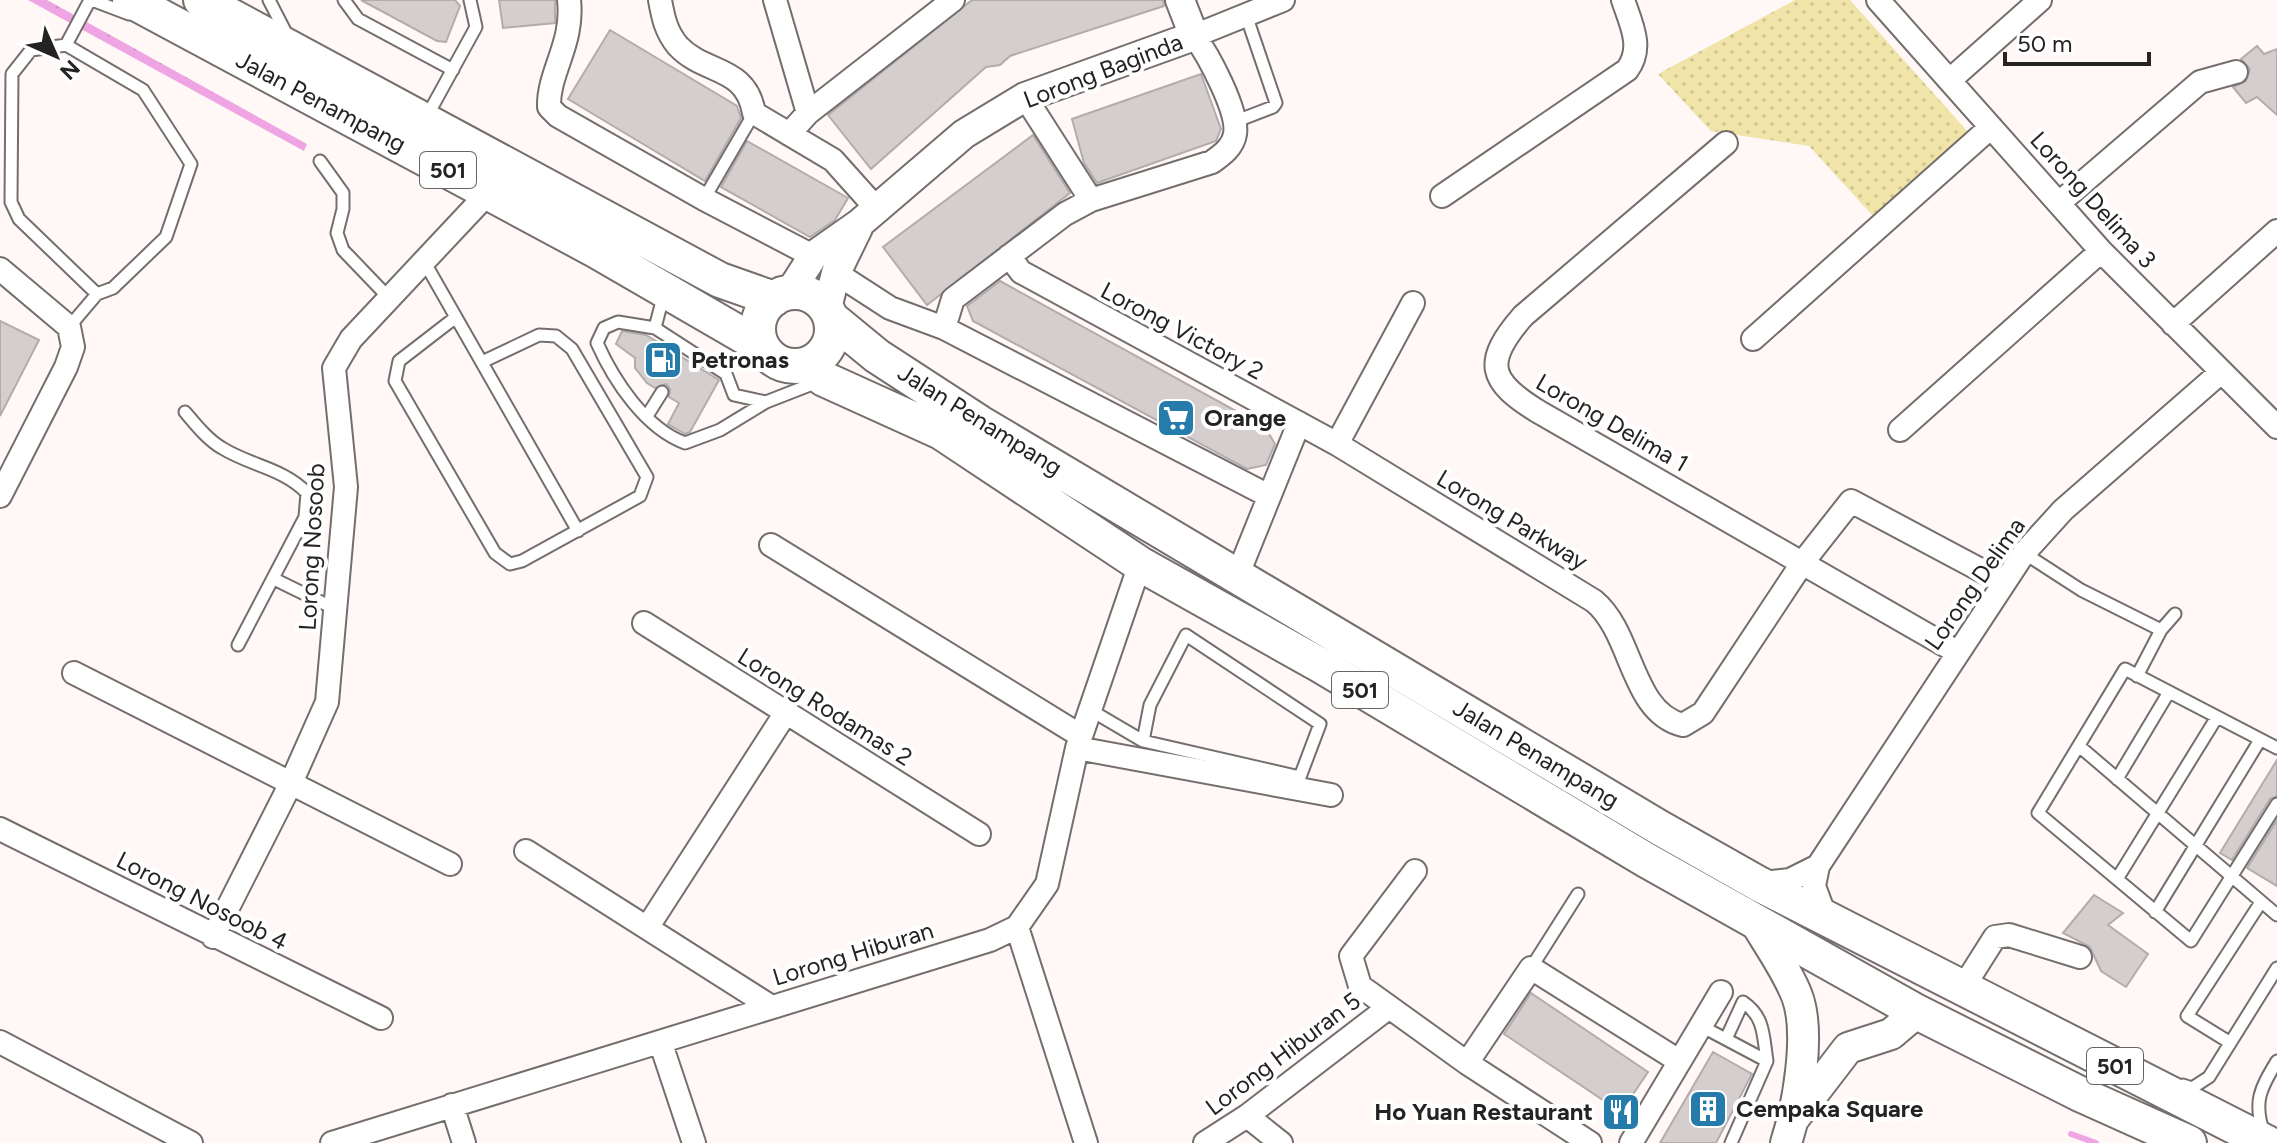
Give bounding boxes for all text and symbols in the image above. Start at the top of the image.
north arrow [16,16,96,96]
scale bar [2005,16,2149,66]
street label: Lorong Baginda [1019,27,1186,114]
text: 50 m [2017,29,2073,58]
street label: Jalan Penampang [231,45,411,159]
text: N [54,54,85,85]
street label: Lorong Delima 3 [2024,125,2162,274]
road number: 501 [420,152,476,188]
street label: Lorong Victory 2 [1096,275,1269,386]
fuel station icon: Petronas [642,339,684,381]
place label: Petronas [691,345,789,374]
street label: Jalan Penampang [893,357,1068,482]
street label: Lorong Delima 1 [1531,367,1693,478]
supermarket icon: Orange [1155,397,1197,439]
place label: Orange [1204,403,1286,432]
street label: Lorong Nosoob [293,463,330,631]
street label: Lorong Parkway [1432,463,1593,576]
street label: Lorong Delima [1918,512,2031,656]
street label: Lorong Rodamas 2 [733,641,918,772]
road number: 501 [1332,672,1388,708]
street label: Jalan Penampang [1448,693,1624,814]
street label: Lorong Nosoob 4 [112,845,293,956]
street label: Lorong Hiburan [769,915,937,992]
street label: Lorong Hiburan 5 [1200,986,1366,1121]
road number: 501 [2087,1048,2143,1084]
building icon: Cempaka Square [1687,1088,1729,1130]
restaurant icon: Ho Yuan Restaurant [1600,1091,1642,1133]
place label: Cempaka Square [1736,1094,1923,1123]
place label: Ho Yuan Restaurant [1374,1097,1593,1126]

